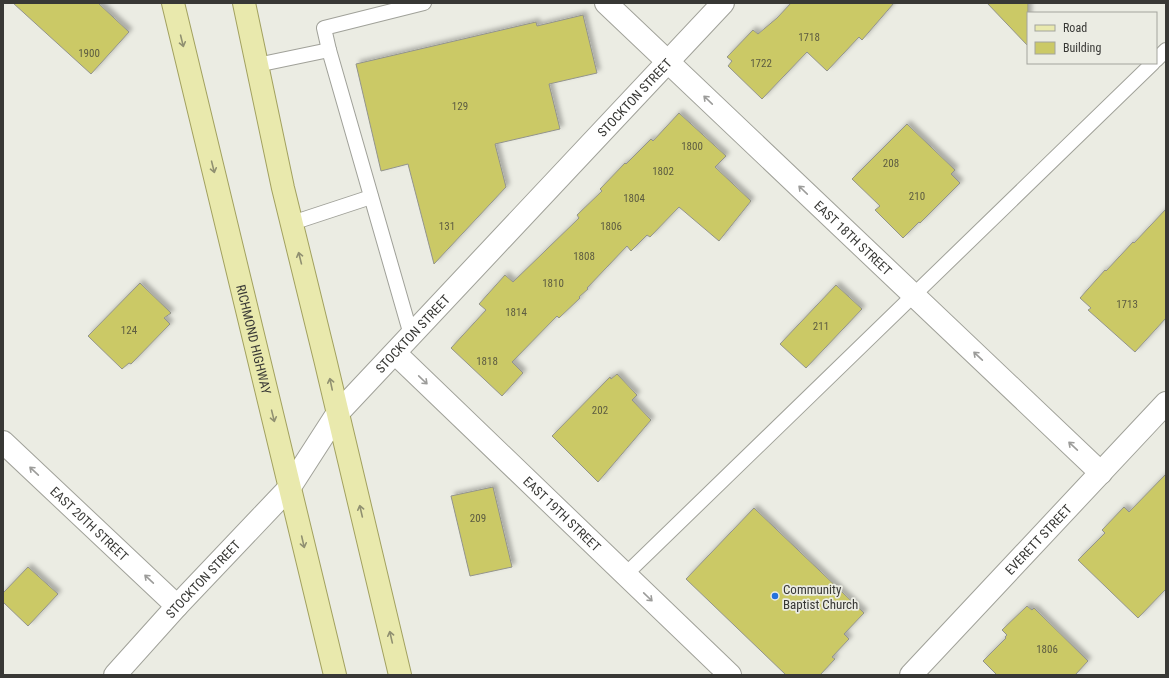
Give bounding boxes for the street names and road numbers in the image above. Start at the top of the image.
street label: STOCKTON STREET [594,55,675,140]
street label: EAST 18TH STREET [811,198,895,278]
street label: RICHMOND HIGHWAY [234,283,275,396]
street label: STOCKTON STREET [372,291,453,376]
street label: EAST 19TH STREET [521,473,604,554]
street label: EAST 20TH STREET [48,483,132,564]
street label: EVERETT STREET [1002,501,1075,577]
street label: STOCKTON STREET [162,537,243,621]

